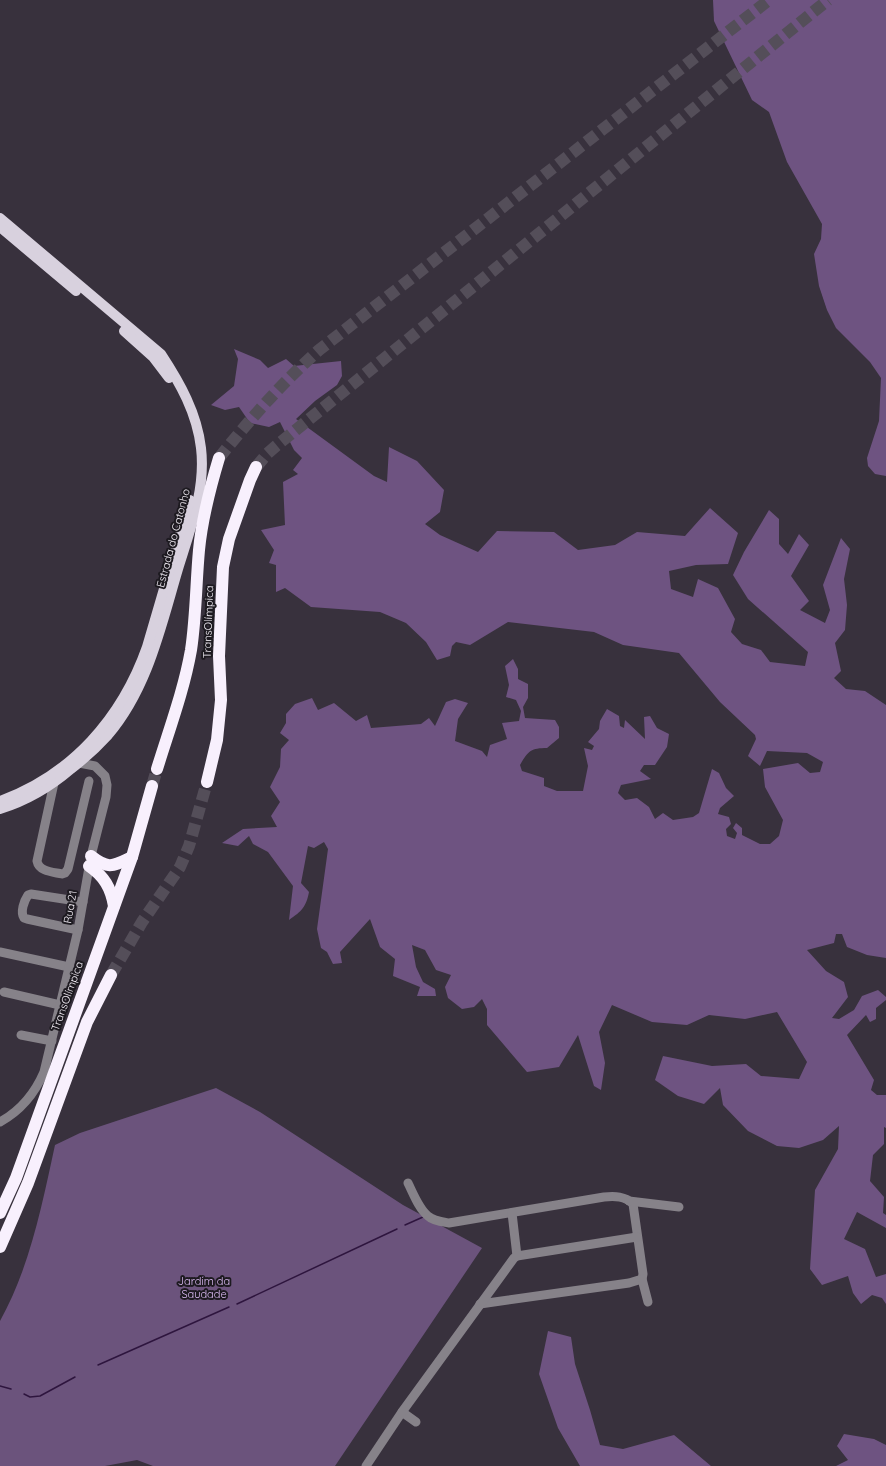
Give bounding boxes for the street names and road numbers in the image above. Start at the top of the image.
street label: Estrada do Catonho [153,487,193,589]
street label: TransOlímpica [200,585,216,659]
street label: Rua 21 [60,889,80,925]
street label: TransOlímpica [48,959,86,1033]

